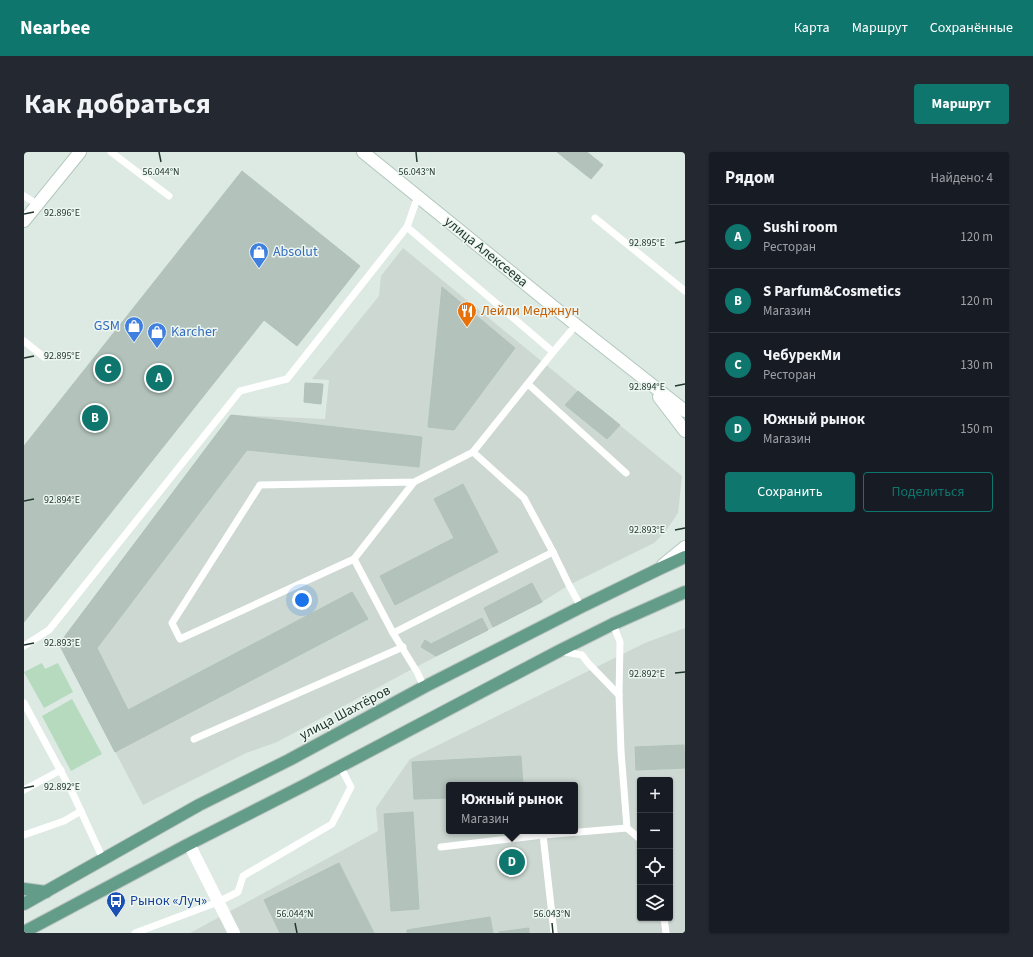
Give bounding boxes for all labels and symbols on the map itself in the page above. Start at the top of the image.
text: 56.044°N [142,165,180,179]
text: 56.043°N [398,165,436,179]
text: 92.896°E [44,206,80,220]
street label: улица Алексеева [440,212,532,292]
text: 92.895°E [629,236,665,250]
shop icon: Absolut [248,241,270,269]
place label: Absolut [273,242,318,262]
restaurant icon: Лейли Меджнун [456,300,478,328]
place label: Лейли Меджнун [481,301,579,321]
shop icon: GSM [123,315,145,343]
place label: GSM [94,316,120,336]
shop icon: Karcher [146,321,168,349]
place label: Karcher [171,322,217,342]
text: 92.895°E [44,349,80,363]
pin: C [95,354,121,384]
pin: A [146,363,172,393]
text: 92.894°E [629,380,665,394]
pin: B [82,403,108,433]
text: 92.894°E [44,493,80,507]
text: 92.893°E [629,523,665,537]
your location [292,590,312,610]
text: 92.893°E [44,636,80,650]
text: 92.892°E [629,667,665,681]
street label: улица Шахтёров [296,681,394,745]
text: 92.892°E [44,780,80,794]
pin: D [499,847,525,877]
bus stop icon: Рынок «Луч» [105,890,127,918]
place label: Рынок «Луч» [130,891,207,911]
text: 56.044°N [276,907,314,921]
text: 56.043°N [533,907,571,921]

